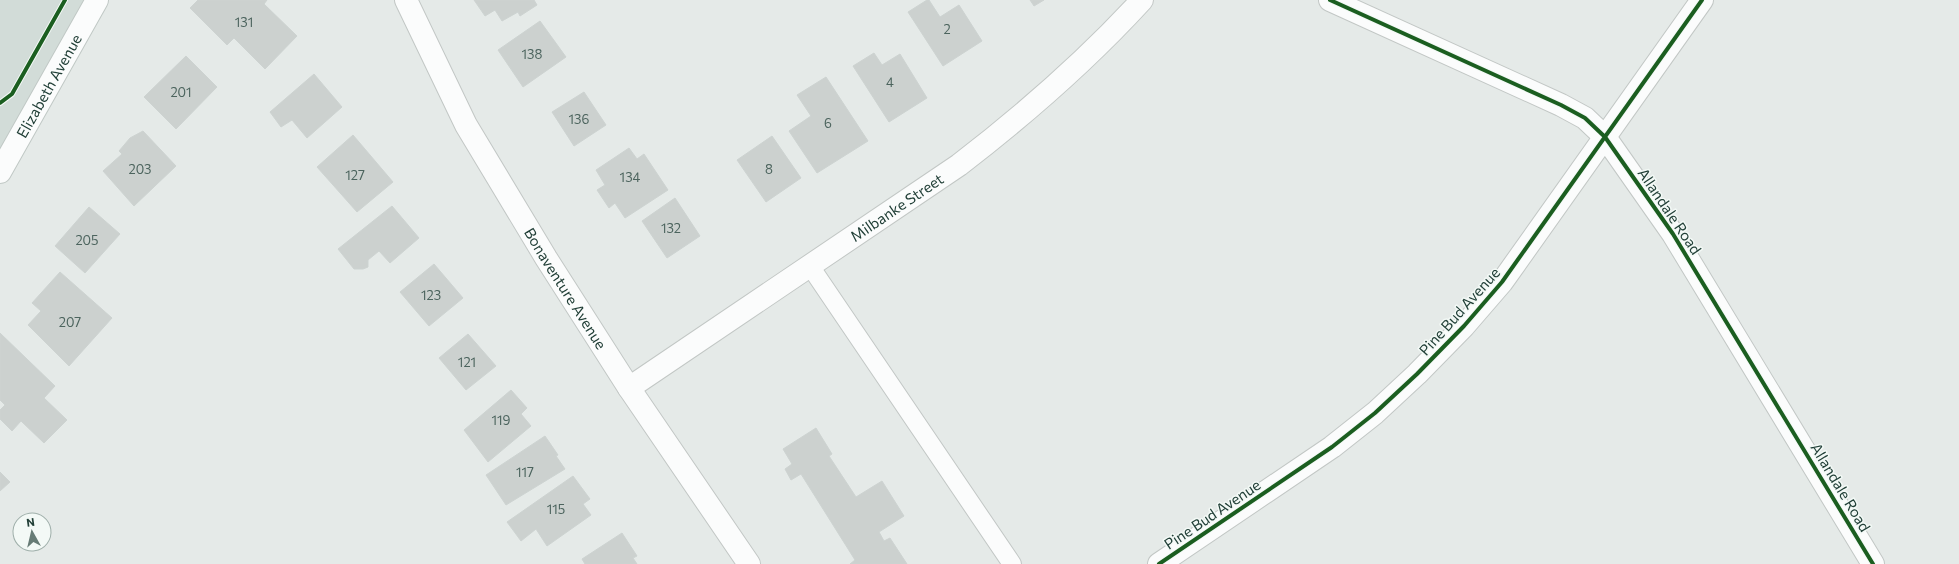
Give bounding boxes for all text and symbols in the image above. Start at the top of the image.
house number: 131 [235,14,253,30]
house number: 2 [943,21,951,37]
street label: Elizabeth Avenue [12,31,85,141]
house number: 138 [522,46,543,62]
house number: 4 [886,74,894,90]
house number: 201 [170,84,192,100]
house number: 136 [569,111,590,127]
house number: 6 [824,115,832,131]
house number: 203 [128,161,152,177]
house number: 8 [765,161,773,177]
street label: Allandale Road [1634,164,1706,258]
house number: 127 [345,167,365,183]
house number: 134 [620,169,641,185]
street label: Milbanke Street [847,169,947,245]
house number: 132 [661,220,681,236]
street label: Bonaventure Avenue [521,224,611,352]
house number: 205 [75,232,99,248]
street label: Pine Bud Avenue [1415,263,1503,359]
house number: 123 [421,287,441,303]
house number: 207 [59,314,81,330]
house number: 121 [458,354,476,370]
house number: 119 [491,412,511,428]
street label: Allandale Road [1807,439,1875,535]
house number: 117 [516,464,534,480]
street label: Pine Bud Avenue [1160,475,1264,553]
house number: 115 [547,501,565,517]
north arrow [12,512,52,552]
text: N [26,515,36,529]

